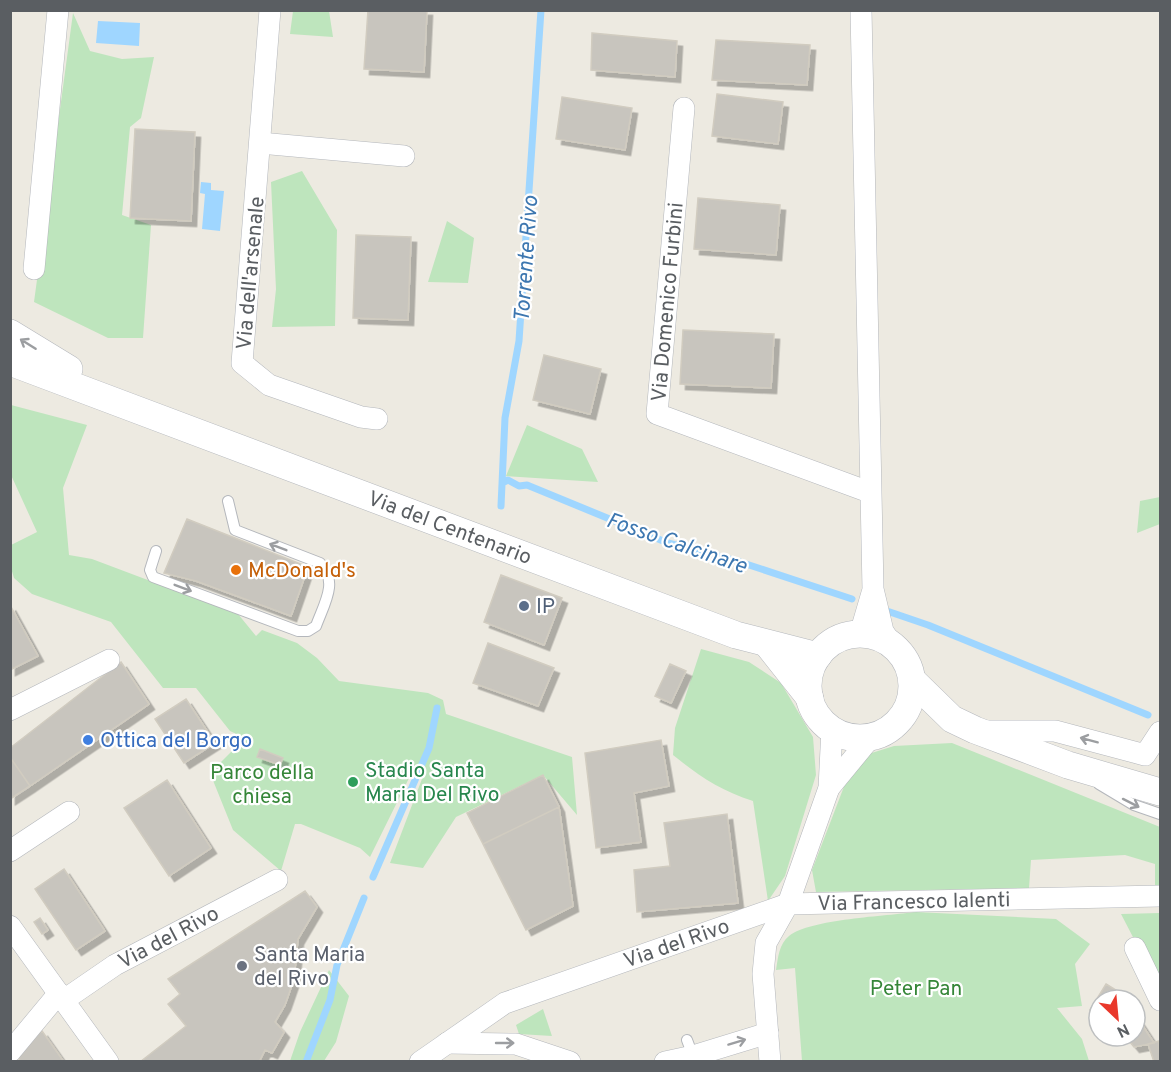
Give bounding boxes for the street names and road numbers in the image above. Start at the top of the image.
street label: Via dell'arsenale [231,195,272,351]
street label: Via Domenico Furbini [646,201,691,403]
street label: Via del Centenario [364,486,535,572]
street label: Via Francesco Ialenti [817,887,1011,918]
street label: Via del Rivo [114,901,224,976]
street label: Via del Rivo [620,914,733,975]

